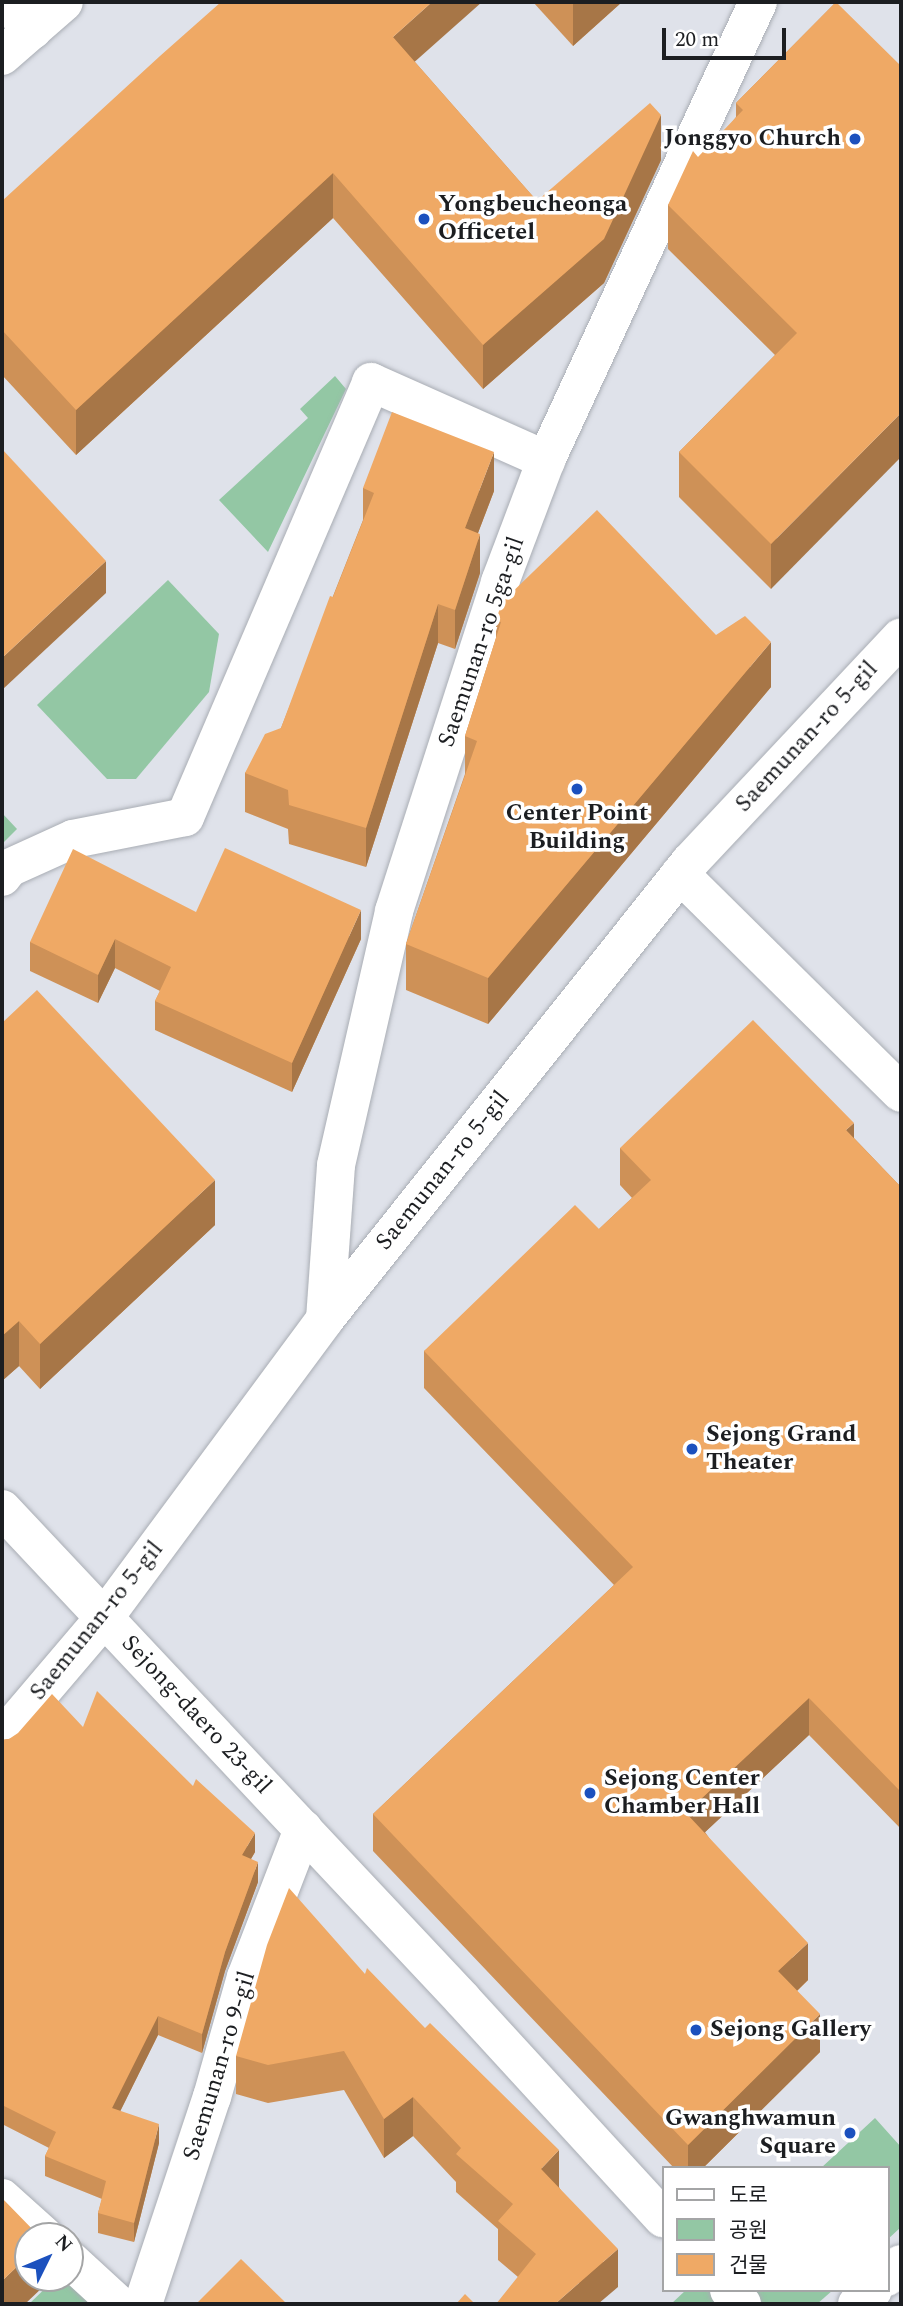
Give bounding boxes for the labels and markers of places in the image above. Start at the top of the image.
place label: Jonggyo Church [664,125,841,153]
marker: Jonggyo Church [847,131,863,147]
place label: Yongbeucheonga Officetel [438,191,627,247]
marker: Yongbeucheonga Officetel [416,211,432,227]
marker: Center Point Building [569,781,585,797]
place label: Center Point Building [506,800,648,856]
place label: Sejong Grand Theater [706,1421,856,1477]
marker: Sejong Grand Theater [684,1441,700,1457]
place label: Sejong Center Chamber Hall [604,1765,760,1821]
marker: Sejong Center Chamber Hall [582,1785,598,1801]
place label: Sejong Gallery [710,2016,871,2044]
marker: Sejong Gallery [688,2022,704,2038]
place label: Gwanghwamun Square [665,2105,836,2161]
marker: Gwanghwamun Square [842,2125,858,2141]

